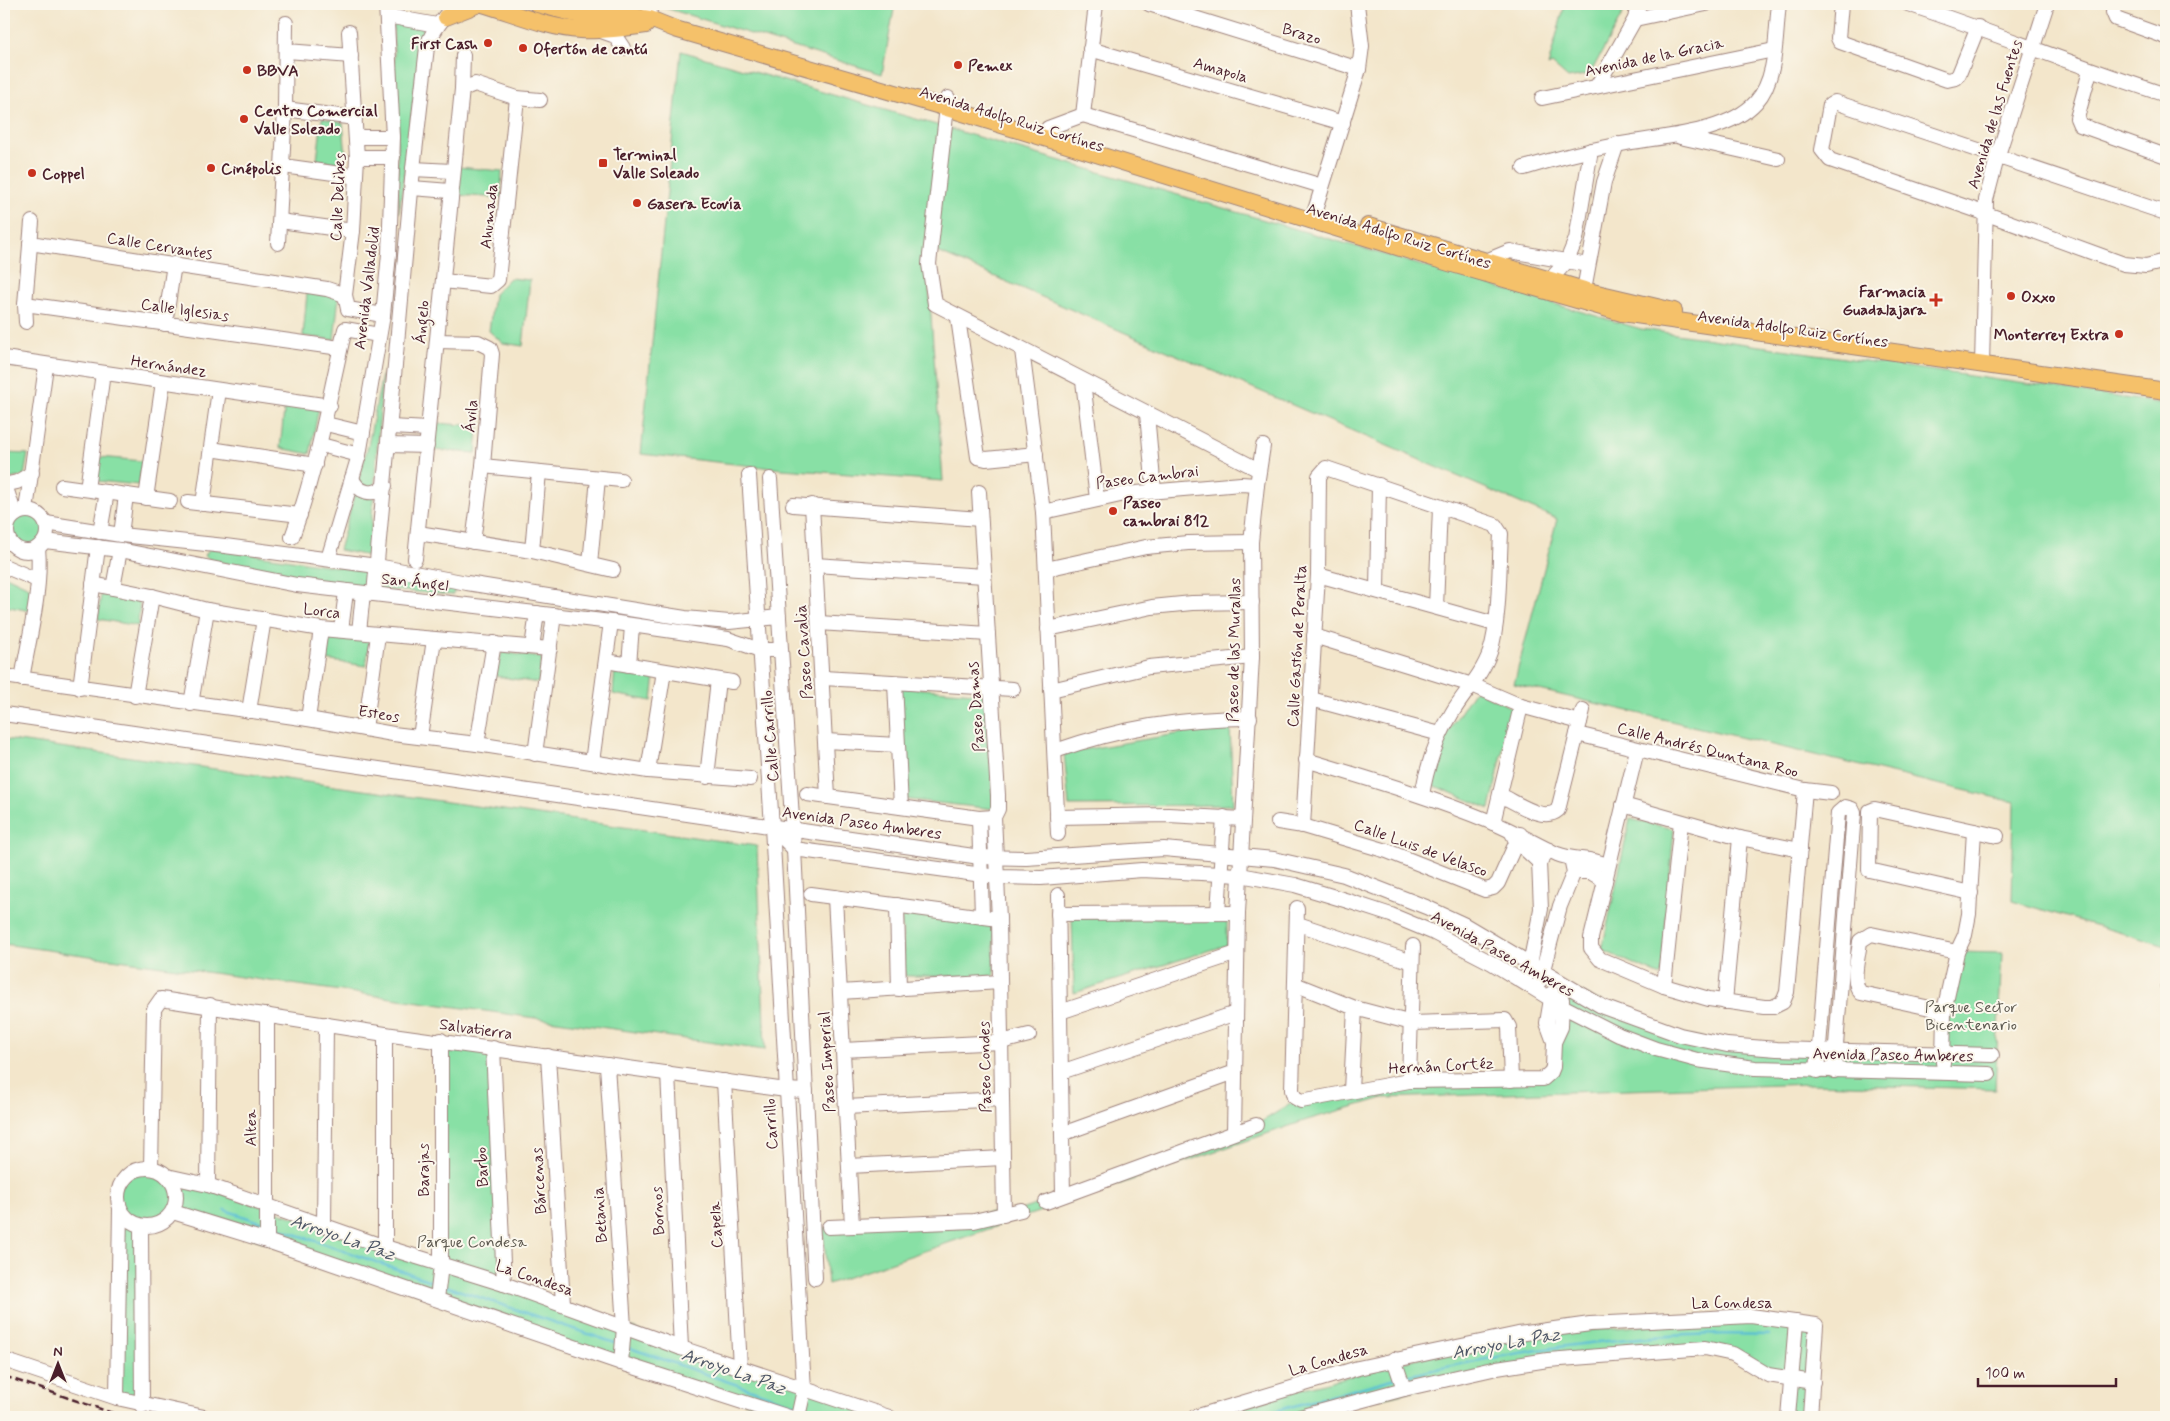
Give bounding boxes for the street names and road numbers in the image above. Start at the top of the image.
street label: Brazo [1280,19,1324,50]
street label: Avenida de la Gracia [1583,32,1726,82]
street label: Avenida de las Fuentes [1963,37,2028,191]
street label: Amapola [1191,53,1250,88]
street label: Avenida Adolfo Ruiz Cortínes [916,81,1106,159]
street label: Calle Delibes [326,152,351,242]
street label: Ahumada [476,182,503,250]
street label: Avenida Adolfo Ruiz Cortínes [1303,198,1493,276]
street label: Avenida Valladolid [350,225,385,351]
street label: Calle Cervantes [105,228,214,265]
street label: Calle Iglesias [139,294,230,327]
street label: Ángelo [410,299,436,345]
street label: Avenida Adolfo Ruiz Cortínes [1696,306,1889,355]
street label: Hernández [129,351,208,382]
street label: Ávila [460,398,483,434]
street label: Paseo Cambrai [1095,461,1200,494]
street label: Calle Gastón de Peralta [1283,564,1312,728]
street label: San Ángel [380,569,450,597]
street label: Paseo de las Murallas [1223,578,1246,722]
street label: Lorca [302,599,342,624]
street label: Paseo Cavalia [791,604,818,700]
street label: Paseo Damas [963,661,990,753]
street label: Calle Carrillo [757,689,784,783]
street label: Esteos [356,701,401,728]
street label: Calle Andrés Quntana Roo [1615,718,1801,783]
street label: Avenida Paseo Amberes [781,802,943,845]
street label: Calle Luis de Velasco [1351,814,1490,882]
street label: Avenida Paseo Amberes [1427,906,1578,1002]
street label: Paseo Imperial [814,1011,841,1113]
street label: Salvatierra [438,1014,514,1045]
street label: Paseo Condes [974,1021,997,1113]
street label: Avenida Paseo Amberes [1812,1044,1974,1067]
street label: Hernán Cortéz [1388,1053,1494,1080]
street label: Carrillo [760,1098,783,1150]
street label: Altea [241,1109,262,1147]
street label: Barajas [414,1143,435,1197]
street label: Barbo [471,1146,494,1187]
street label: Bárcenas [527,1147,552,1215]
street label: Betania [588,1186,613,1244]
street label: Bornos [647,1186,670,1236]
street label: Capela [705,1201,728,1249]
street label: La Condesa [493,1255,576,1302]
street label: La Condesa [1691,1293,1773,1314]
street label: La Condesa [1287,1339,1370,1382]

